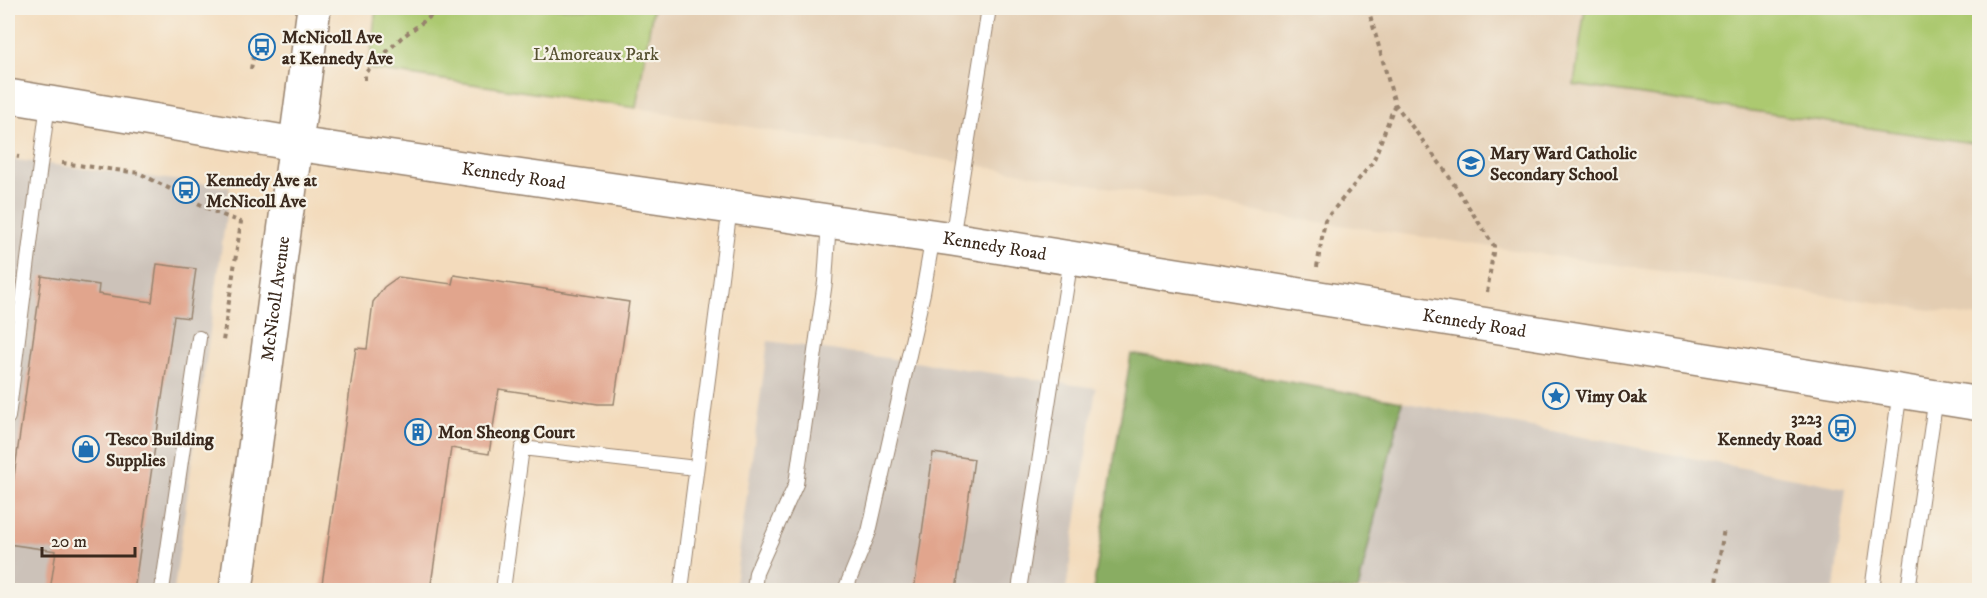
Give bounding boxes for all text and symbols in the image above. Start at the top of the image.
place label: McNicoll Ave at Kennedy Ave [282,27,394,70]
bus stop icon: McNicoll Ave at Kennedy Ave [247,32,277,62]
park label: L'Amoreaux Park [533,44,659,66]
place label: Mary Ward Catholic Secondary School [1490,143,1637,186]
school or university icon: Mary Ward Catholic Secondary School [1456,148,1486,178]
street label: Kennedy Road [460,158,567,195]
place label: Kennedy Ave at McNicoll Ave [206,170,317,213]
bus stop icon: Kennedy Ave at McNicoll Ave [171,175,201,205]
street label: Kennedy Road [941,228,1048,266]
street label: McNicoll Avenue [257,235,295,363]
street label: Kennedy Road [1421,305,1528,343]
place icon: Vimy Oak [1541,381,1571,411]
place label: Vimy Oak [1575,386,1648,408]
place label: 3223 Kennedy Road [1717,408,1823,451]
bus stop icon: 3223 Kennedy Road [1827,413,1857,443]
building icon: Mon Sheong Court [403,417,433,447]
place label: Mon Sheong Court [438,422,575,444]
place label: Tesco Building Supplies [105,429,215,472]
shop icon: Tesco Building Supplies [71,434,101,464]
scale bar [42,520,135,558]
text: 20 m [51,531,87,553]

